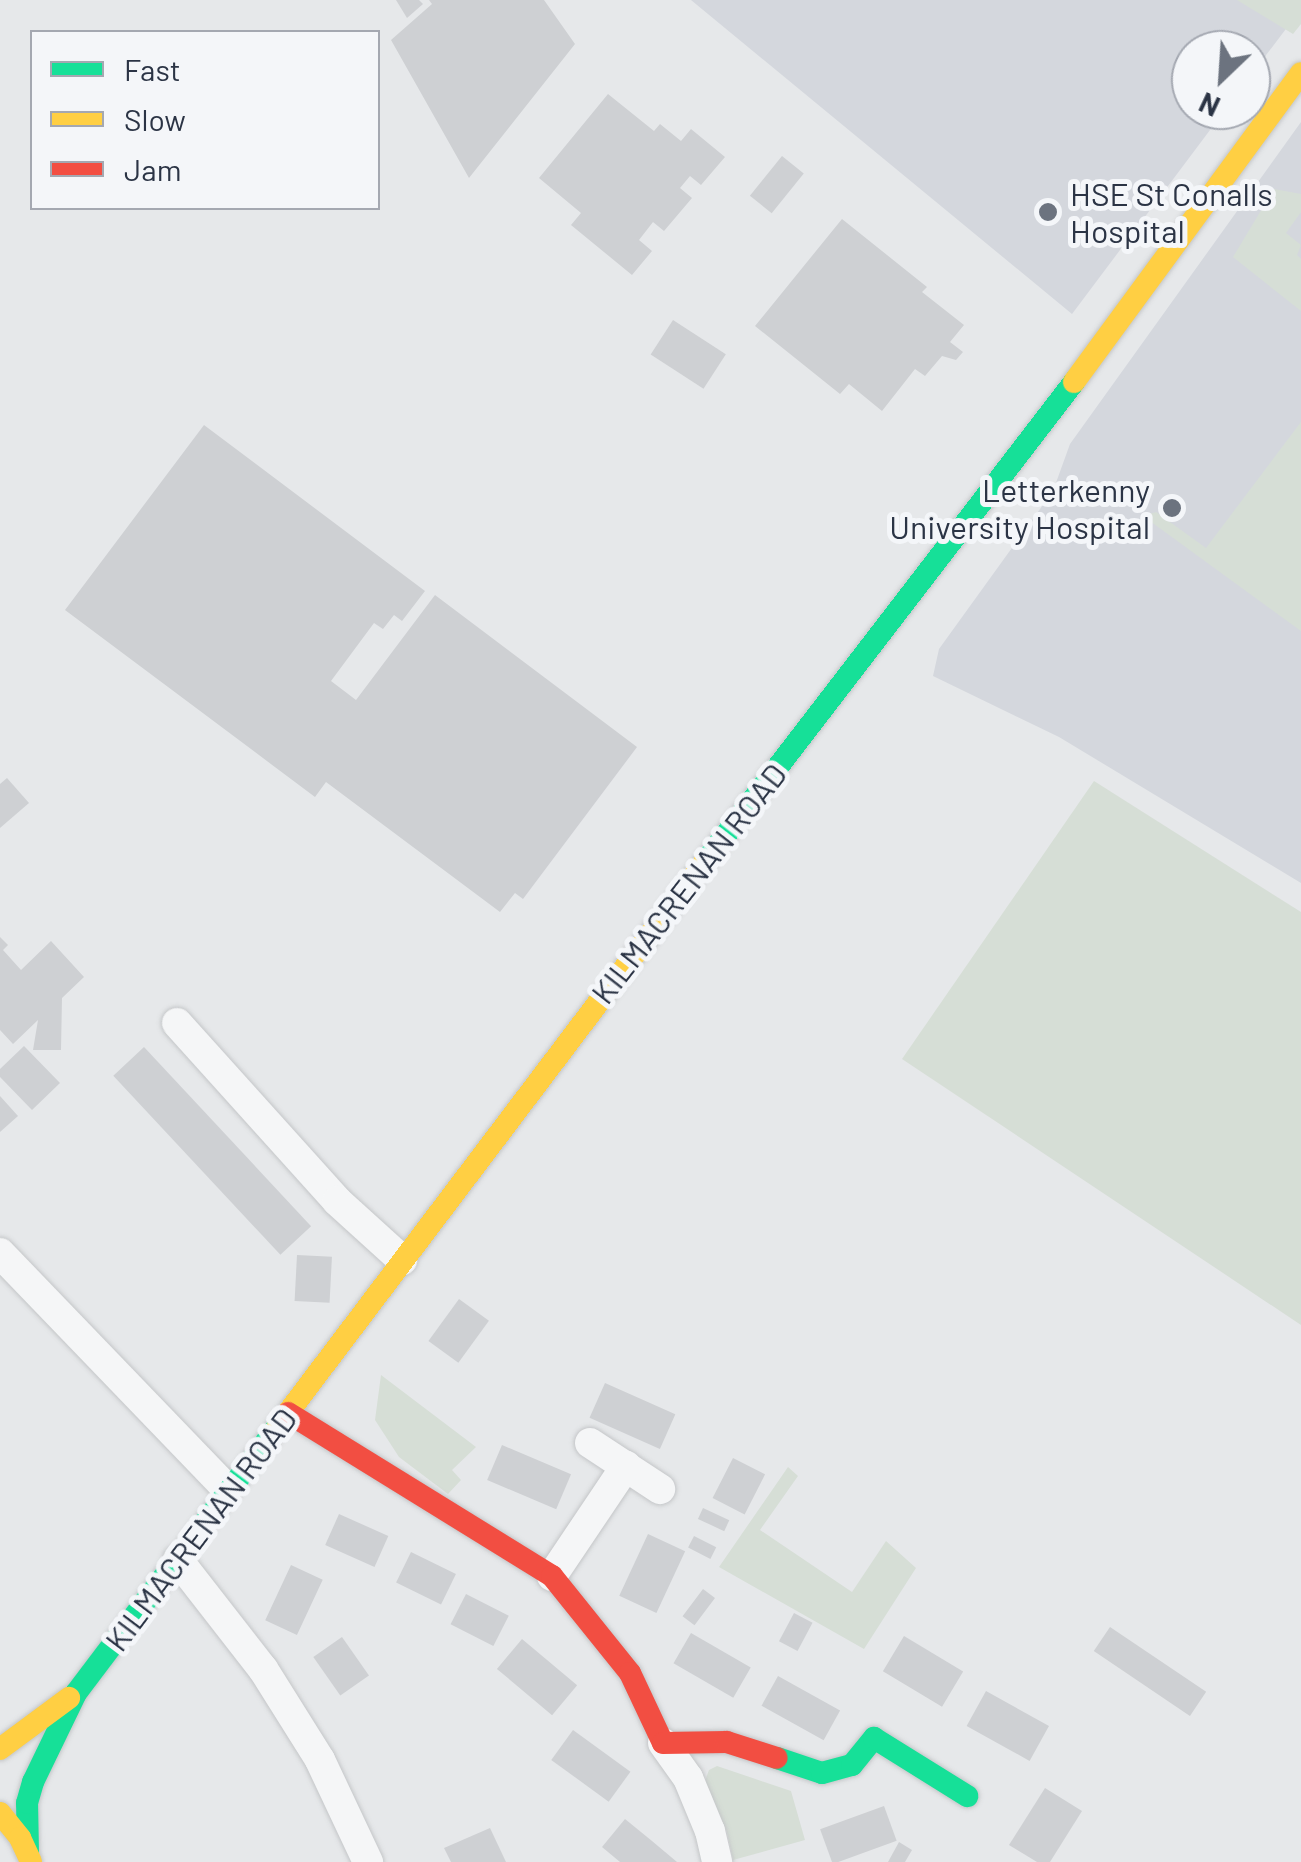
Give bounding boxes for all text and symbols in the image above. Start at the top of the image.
legend [30,30,380,210]
north arrow [1171,30,1271,130]
text: Fast [124,51,181,87]
text: N [1194,86,1225,125]
text: Slow [124,101,186,137]
text: Jam [124,151,181,187]
place label: HSE St Conalls Hospital [1070,175,1273,250]
marker: HSE St Conalls Hospital [1035,199,1061,225]
place label: Letterkenny University Hospital [889,471,1150,546]
marker: Letterkenny University Hospital [1159,495,1185,521]
street label: KILMACRENAN ROAD [582,755,794,1011]
street label: KILMACRENAN ROAD [96,1400,304,1658]

